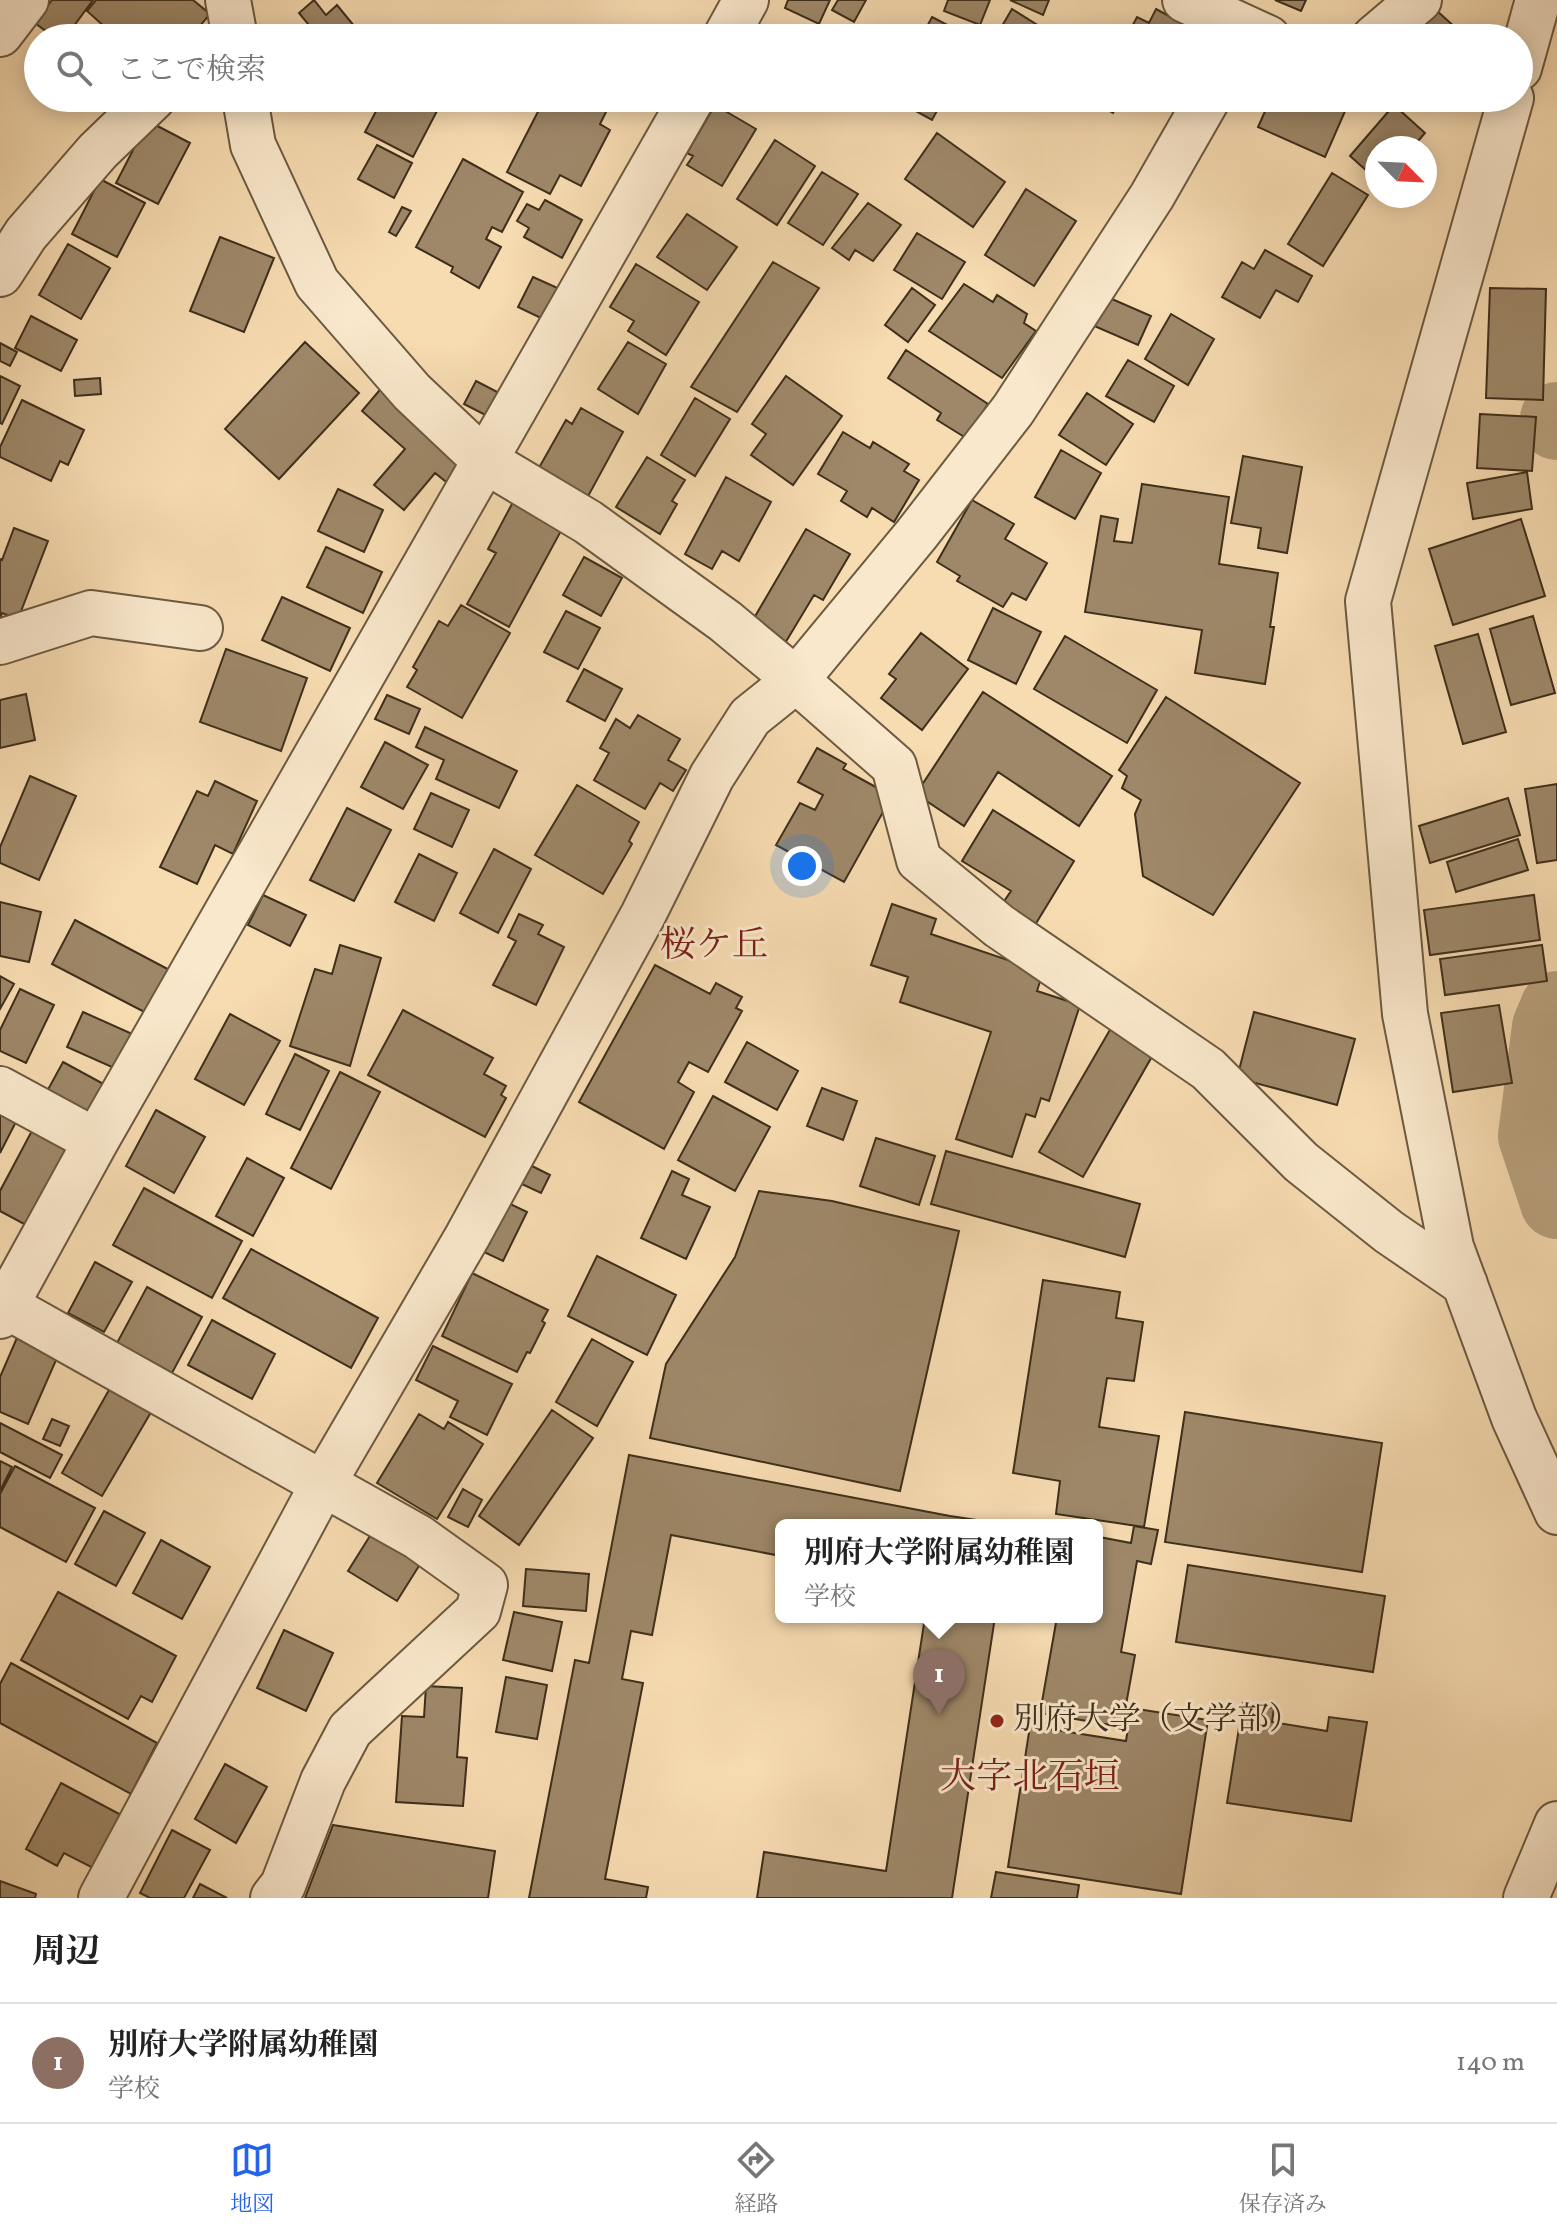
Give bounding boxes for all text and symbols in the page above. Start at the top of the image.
search box [24,24,1533,112]
icon: search [52,46,96,90]
text: ここで検索 [116,50,266,92]
north arrow [1365,136,1437,208]
your location [782,846,822,886]
district label: 桜ケ丘 [660,922,768,972]
popup [775,1519,1103,1623]
text: 別府大学附属幼稚園 [804,1533,1074,1575]
text: 学校 [804,1580,856,1616]
pin: 1 [913,1649,965,1715]
place label: 別府大学（文学部） [1013,1699,1301,1743]
marker: 別府大学（文学部） [988,1712,1006,1730]
district label: 大字北石垣 [940,1754,1120,1804]
text: 周辺 [32,1930,100,1977]
text: 別府大学附属幼稚園 [108,2025,378,2067]
text: 1 [53,2045,63,2081]
text: 140 m [1456,2045,1525,2081]
text: 学校 [108,2072,160,2108]
tab: 地図 [230,2138,274,2221]
tab: 経路 [734,2138,779,2221]
tab: 保存済み [1239,2138,1327,2221]

